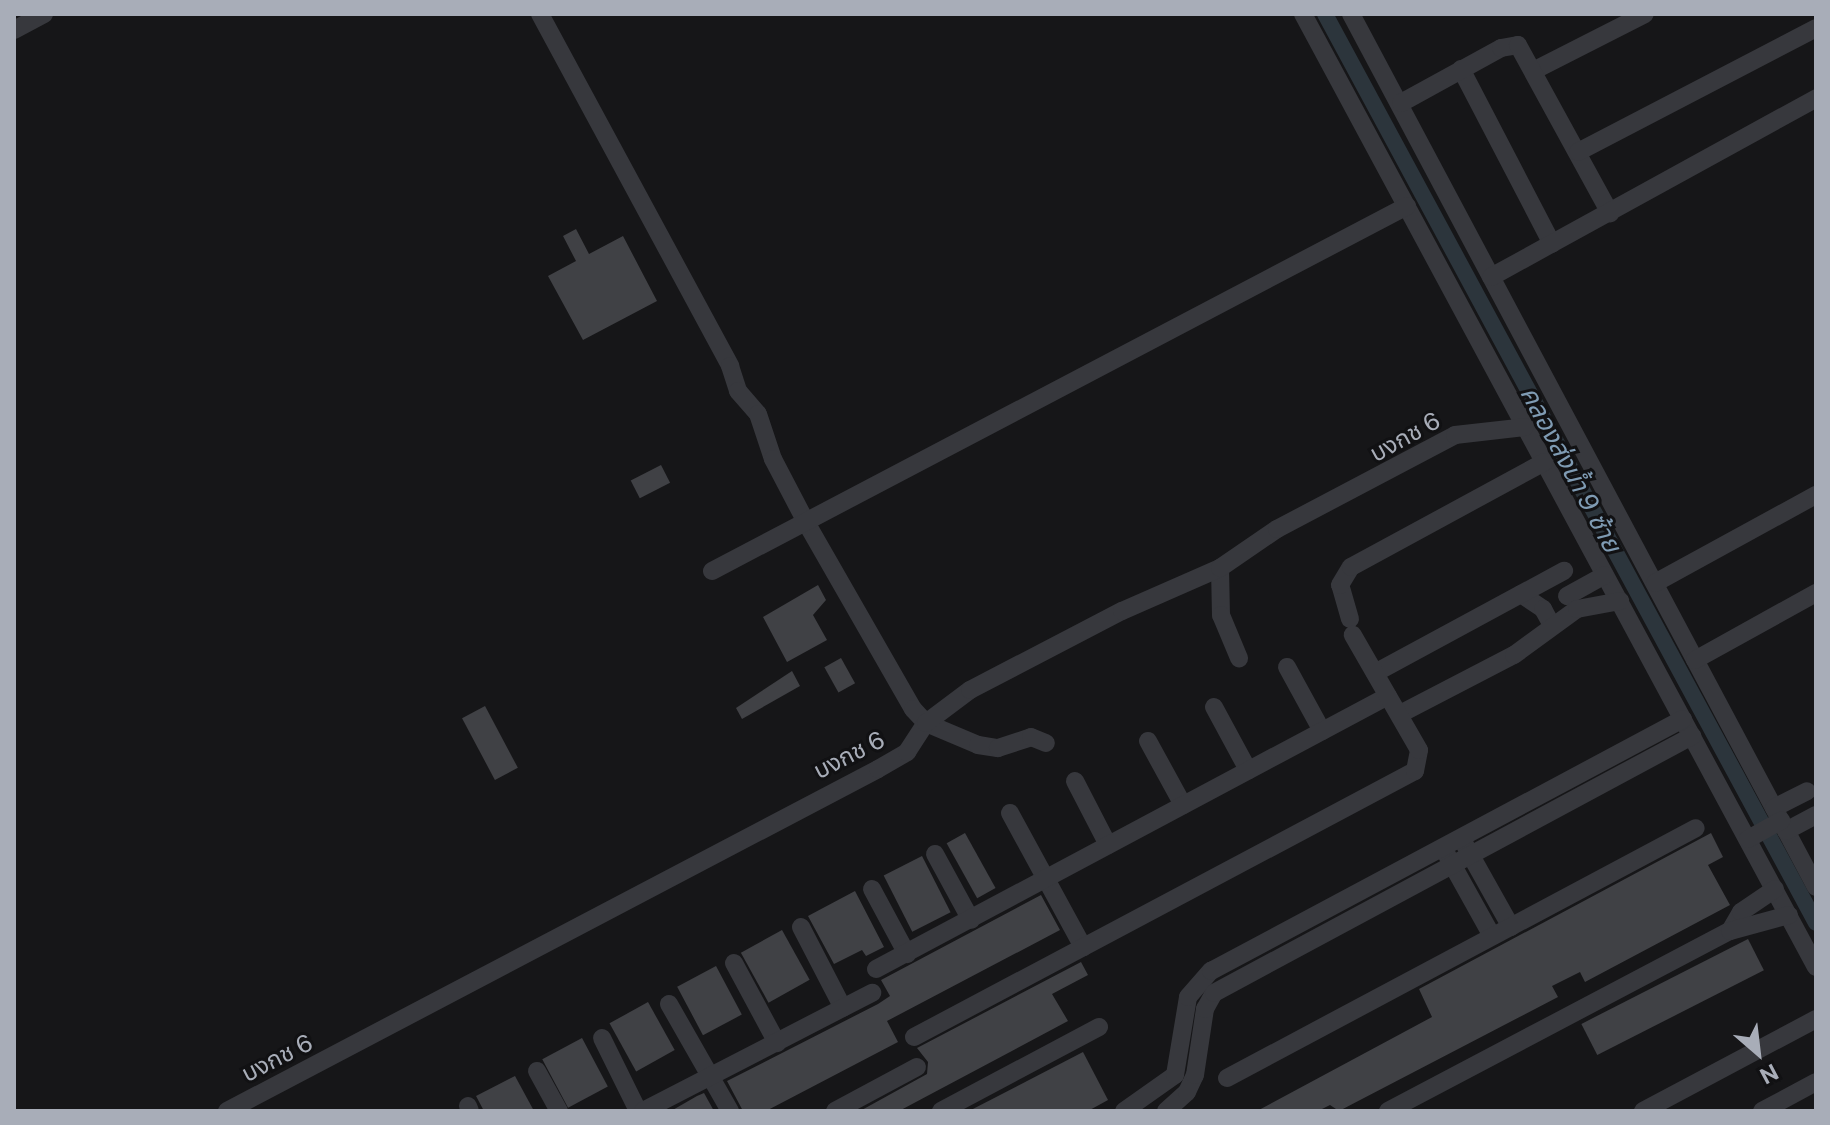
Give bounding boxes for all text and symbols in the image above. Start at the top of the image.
water label: คลองส่งน้ำ 9 ซ้าย [1514,381,1628,557]
street label: บงกช 6 [1365,406,1445,468]
street label: บงกช 6 [809,725,889,785]
north arrow [1718,1013,1798,1093]
street label: บงกช 6 [237,1028,317,1088]
text: N [1756,1059,1783,1090]

